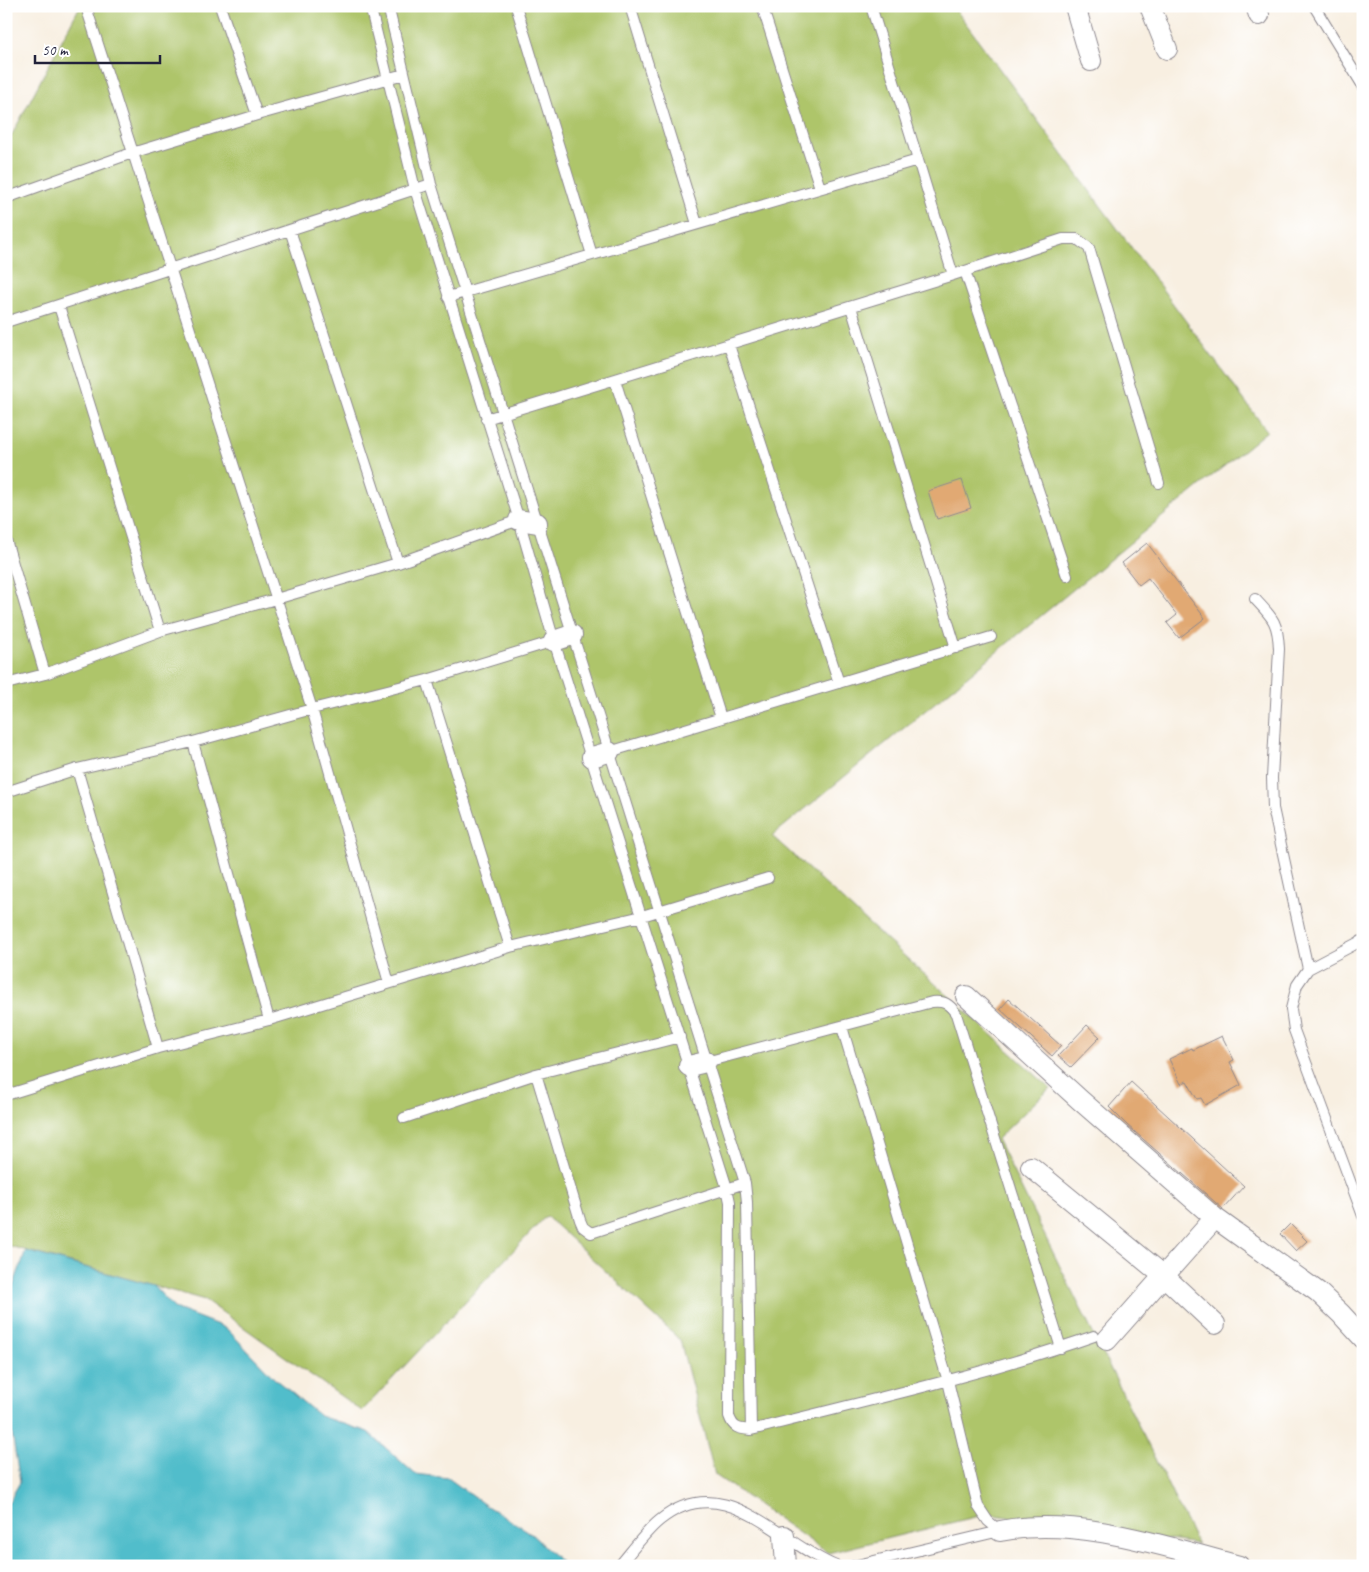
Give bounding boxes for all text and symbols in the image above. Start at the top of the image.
scale bar [35,32,160,64]
text: 50 m [42,41,69,60]

